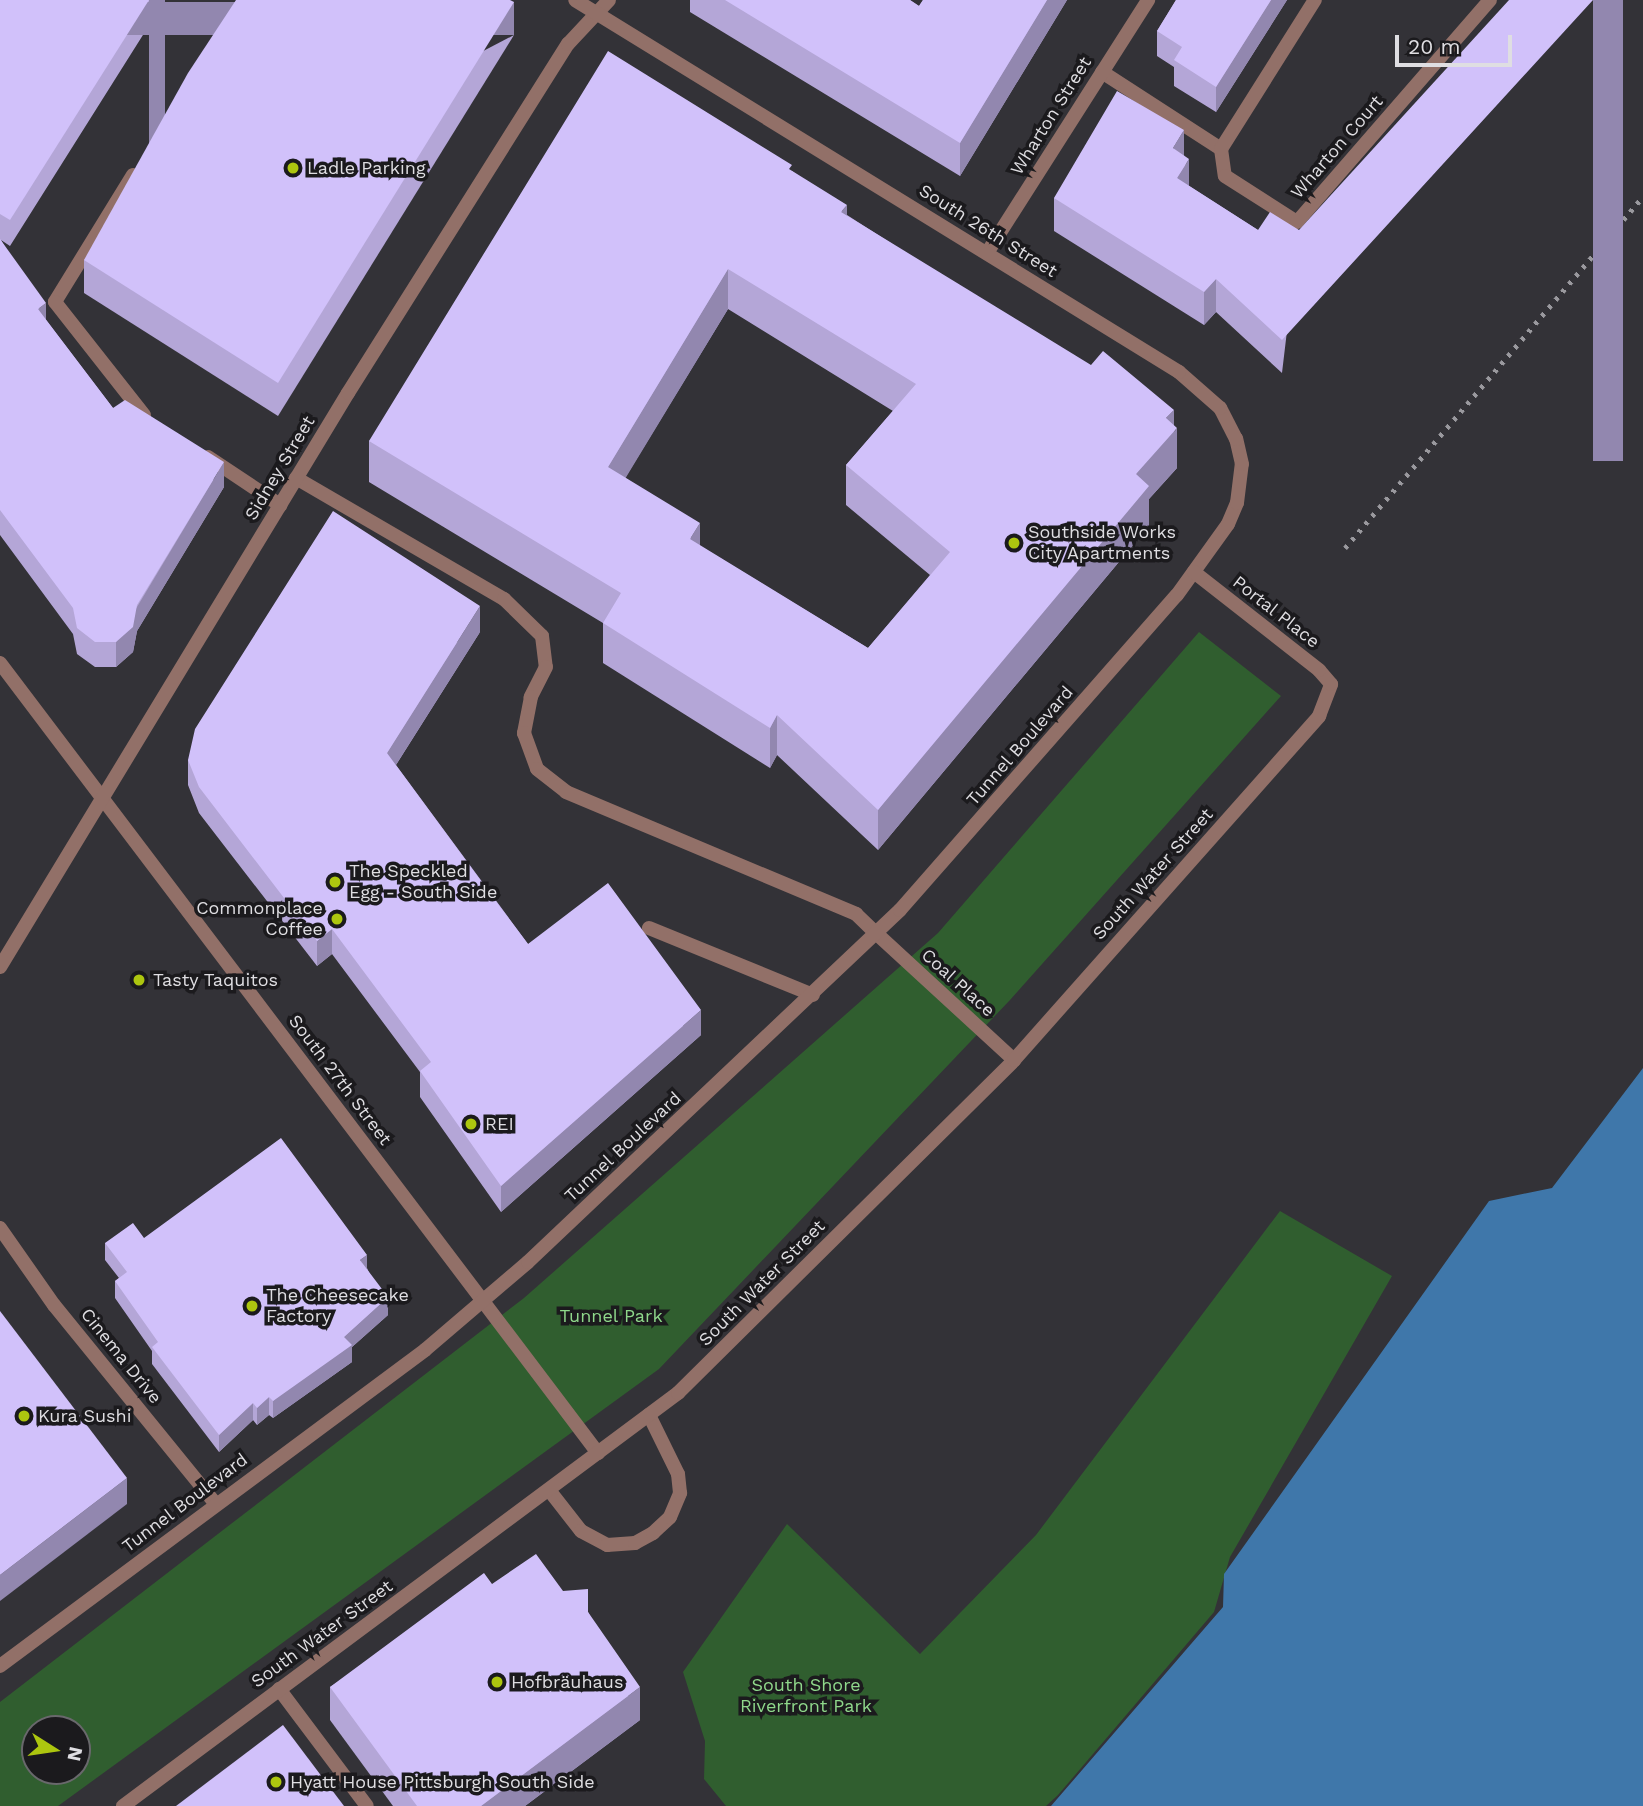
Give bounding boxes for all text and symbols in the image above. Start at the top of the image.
scale bar [1398,21,1515,65]
text: 20 m [1408,34,1460,59]
street label: Wharton Street [1006,53,1096,179]
street label: Wharton Court [1286,91,1388,203]
place label: Ladle Parking [307,157,425,179]
marker: Ladle Parking [285,160,301,176]
street label: South 26th Street [915,180,1061,282]
street label: Sidney Street [240,412,320,524]
place label: Southside Works City Apartments [1028,522,1177,564]
marker: Southside Works City Apartments [1006,535,1022,551]
street label: Portal Place [1228,571,1324,653]
street label: Tunnel Boulevard [962,682,1078,810]
street label: South Water Street [1088,804,1218,944]
place label: The Speckled Egg - South Side [349,861,497,903]
marker: The Speckled Egg - South Side [327,874,343,890]
place label: Commonplace Coffee [196,898,323,940]
marker: Commonplace Coffee [329,911,345,927]
street label: Coal Place [917,944,999,1022]
place label: Tasty Taquitos [153,969,279,991]
marker: Tasty Taquitos [131,972,147,988]
street label: South 27th Street [284,1011,396,1149]
street label: Tunnel Boulevard [560,1087,686,1207]
place label: REI [485,1113,514,1135]
marker: REI [463,1116,479,1132]
street label: South Water Street [694,1215,830,1351]
place label: The Cheesecake Factory [266,1285,409,1328]
marker: The Cheesecake Factory [244,1298,260,1314]
street label: Cinema Drive [76,1304,166,1408]
park label: Tunnel Park [559,1305,663,1327]
place label: Kura Sushi [38,1405,132,1427]
marker: Kura Sushi [16,1408,32,1424]
street label: Tunnel Boulevard [118,1449,252,1557]
street label: South Water Street [247,1575,397,1693]
place label: Hofbräuhaus [511,1671,623,1693]
marker: Hofbräuhaus [489,1674,505,1690]
park label: South Shore Riverfront Park [740,1675,872,1718]
north arrow [21,1715,91,1785]
text: N [62,1745,88,1763]
place label: Hyatt House Pittsburgh South Side [290,1771,595,1793]
marker: Hyatt House Pittsburgh South Side [268,1774,284,1790]

